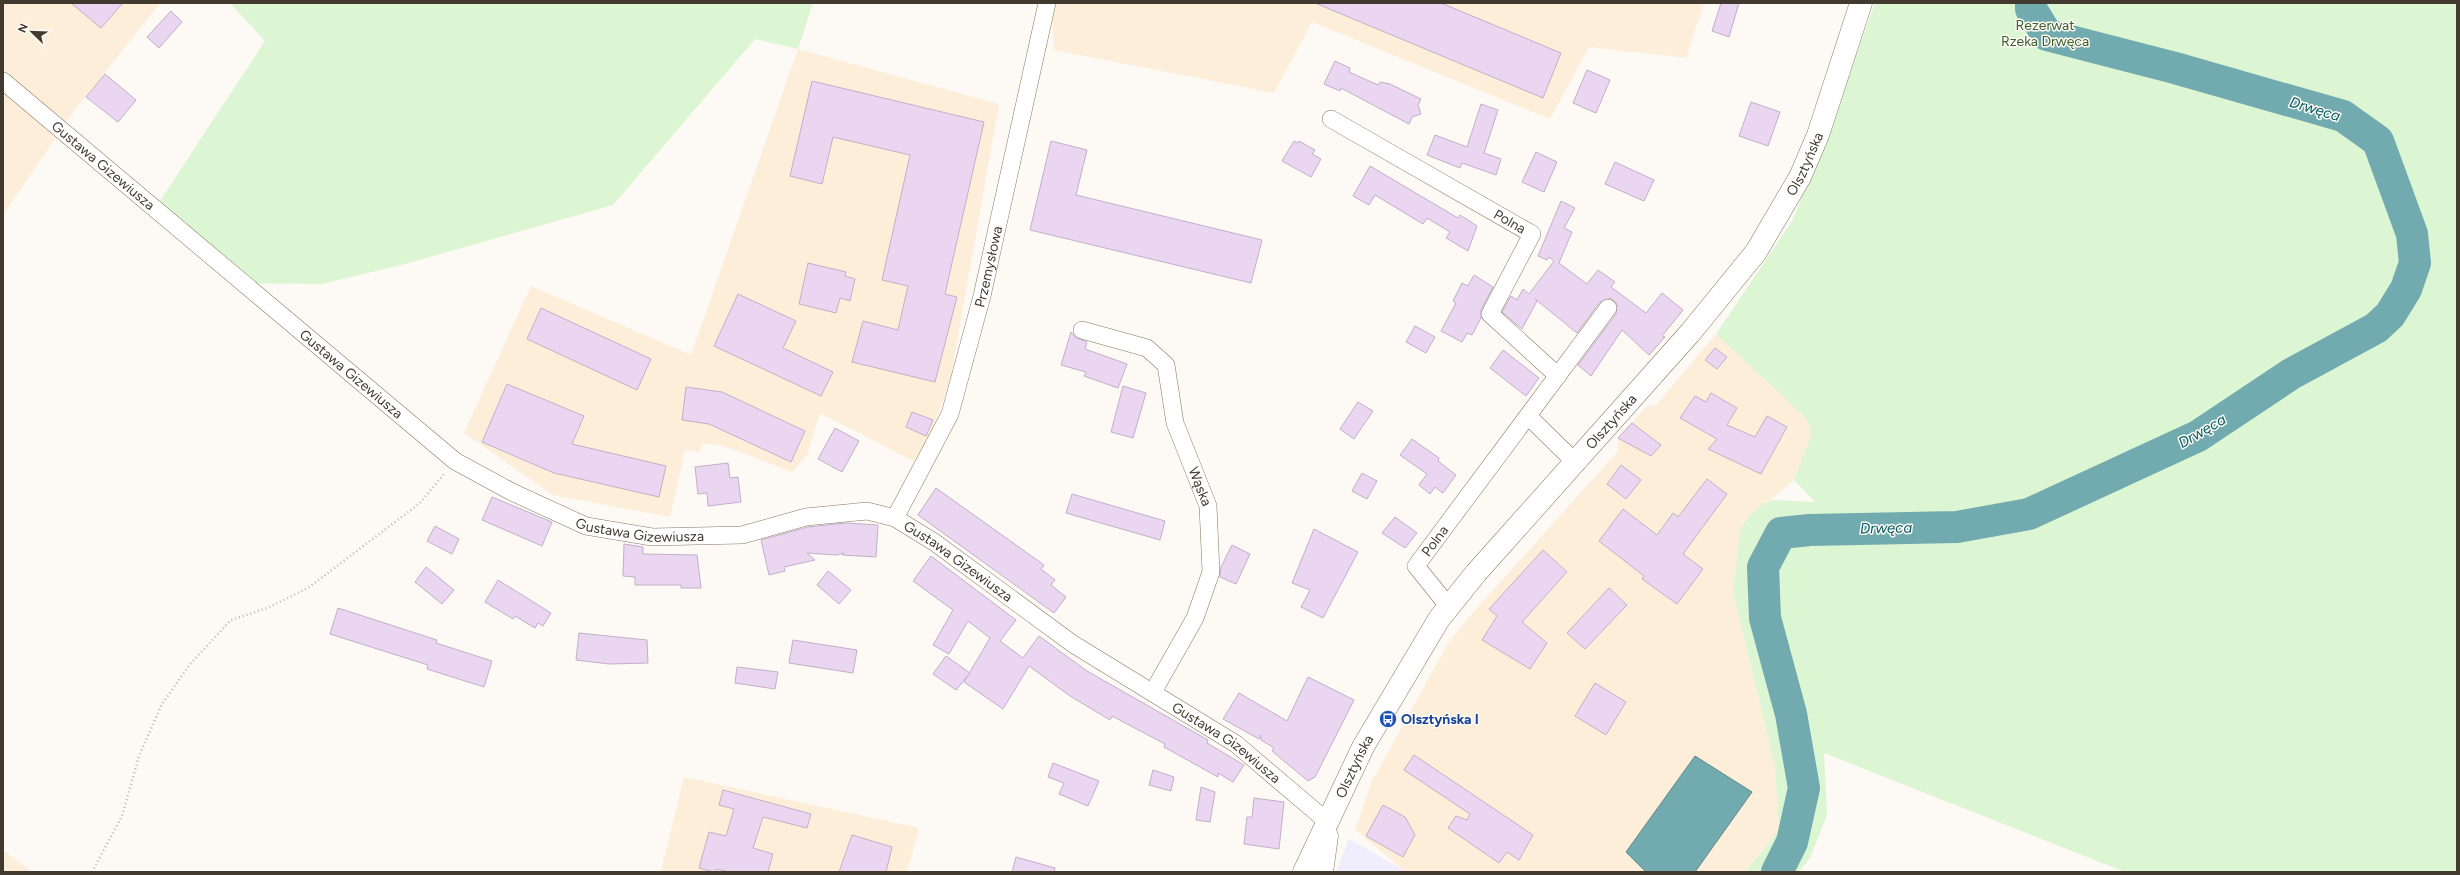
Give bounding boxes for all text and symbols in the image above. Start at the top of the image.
north arrow [12,12,52,52]
park label: Rezerwat Rzeka Drwęca [2001,17,2089,50]
text: N [16,22,31,35]
water label: Drwęca [2287,93,2343,125]
street label: Gustawa Gizewiusza [48,117,158,213]
street label: Olsztyńska [1782,130,1827,199]
street label: Polna [1491,205,1529,237]
street label: Przemysłowa [971,224,1006,309]
street label: Gustawa Gizewiusza [296,326,406,422]
street label: Olsztyńska [1582,390,1640,453]
water label: Drwęca [2175,410,2229,452]
street label: Wąska [1185,465,1216,508]
street label: Gustawa Gizewiusza [573,514,704,546]
street label: Gustawa Gizewiusza [901,517,1016,605]
water label: Drwęca [1860,519,1912,537]
street label: Polna [1418,522,1452,560]
street label: Gustawa Gizewiusza [1169,698,1284,787]
bus stop icon: Olsztyńska I [1378,709,1398,729]
place label: Olsztyńska I [1401,711,1479,728]
street label: Olsztyńska [1332,732,1377,801]

